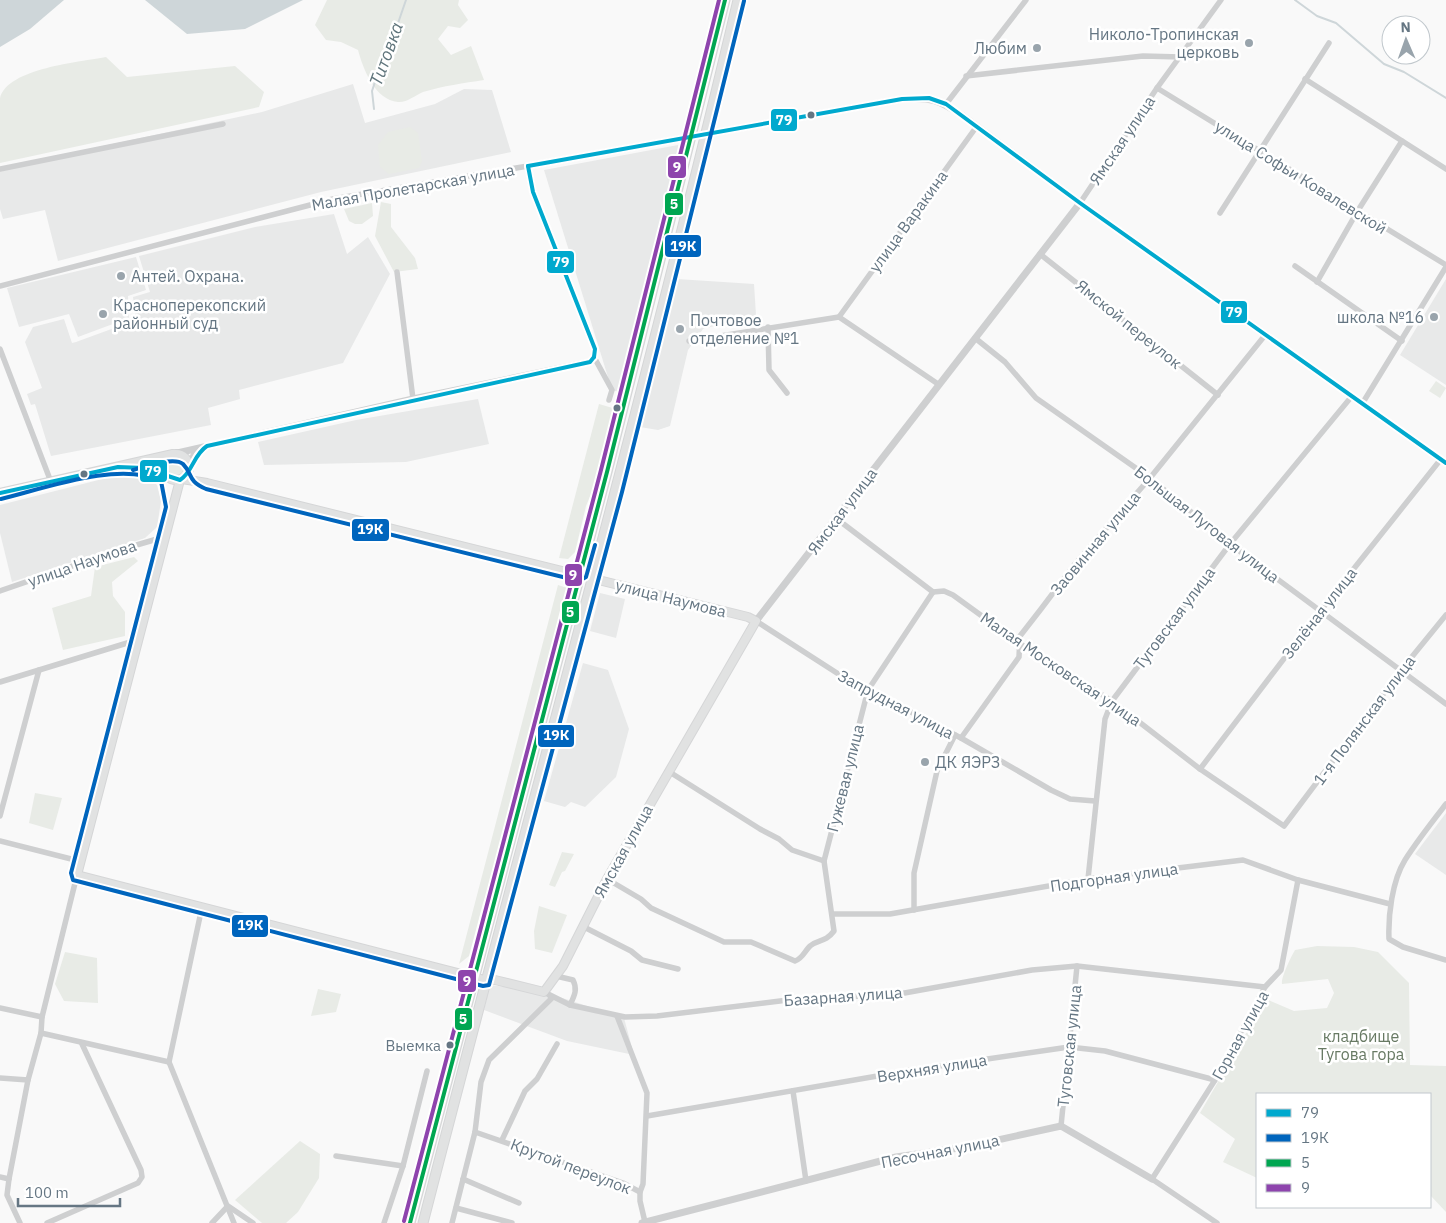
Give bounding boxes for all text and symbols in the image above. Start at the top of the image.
north arrow [1381,15,1431,65]
text: N [1400,18,1411,36]
water label: Титовка [364,19,408,89]
place label: Николо-Тропинская церковь [1089,24,1239,62]
marker: Николо-Тропинская церковь [1243,37,1255,49]
place label: Любим [974,38,1027,58]
marker: Любим [1031,42,1043,54]
street label: Ямская улица [1085,91,1159,188]
line badge: 79 [770,108,798,132]
unlabelled marker [806,110,816,120]
text: 79 [776,111,792,129]
street label: улица Софьи Ковалевской [1211,116,1391,238]
line badge: 9 [667,155,687,179]
text: 9 [673,158,681,176]
street label: Малая Пролетарская улица [310,159,516,215]
street label: улица Варакина [864,166,952,276]
line badge: 5 [664,192,684,216]
text: 5 [670,195,678,213]
line badge: 19К [664,234,702,258]
text: 19К [670,237,696,255]
line badge: 79 [546,250,575,274]
text: 79 [553,253,569,271]
place label: Антей. Охрана. [131,266,244,286]
marker: Антей. Охрана. [115,270,127,282]
street label: Ямской переулок [1072,275,1186,373]
place label: Красноперекопский районный суд [113,295,266,333]
line badge: 79 [1220,300,1248,324]
text: 79 [1226,303,1242,321]
place label: школа №16 [1337,307,1424,327]
marker: Красноперекопский районный суд [97,308,109,320]
place label: Почтовое отделение №1 [690,310,799,348]
marker: школа №16 [1428,311,1440,323]
marker: Почтовое отделение №1 [674,323,686,335]
unlabelled marker [612,403,622,413]
line badge: 79 [139,459,168,483]
street label: Большая Луговая улица [1130,461,1284,587]
text: 79 [145,462,161,480]
street label: Ямская улица [803,463,881,558]
unlabelled marker [79,469,89,479]
street label: Заовинная улица [1046,487,1145,599]
line badge: 19К [351,518,390,542]
text: 19К [357,520,383,538]
street label: улица Наумова [25,535,139,591]
line badge: 9 [564,563,583,587]
street label: Туговская улица [1129,563,1219,673]
street label: Зелёная улица [1277,563,1361,663]
text: 9 [569,566,577,584]
street label: улица Наумова [614,575,729,622]
line badge: 5 [561,600,580,624]
text: 5 [566,603,574,621]
street label: Малая Московская улица [977,608,1146,731]
street label: 1-я Полянская улица [1309,651,1420,789]
street label: Запрудная улица [835,665,958,743]
street label: Гужевая улица [822,722,868,834]
line badge: 19К [537,724,575,748]
text: 19К [543,726,569,744]
place label: ДК ЯЭРЗ [935,752,1000,772]
marker: ДК ЯЭРЗ [919,756,931,768]
street label: Ямская улица [589,801,657,901]
street label: Подгорная улица [1049,858,1180,896]
line badge: 19К [231,914,269,938]
text: 19К [237,916,263,934]
line badge: 9 [457,969,477,993]
text: 9 [463,972,471,990]
street label: Базарная улица [783,982,904,1010]
street label: Туговская улица [1053,983,1085,1108]
street label: Горная улица [1207,986,1273,1083]
line badge: 5 [454,1007,473,1031]
text: 5 [459,1010,467,1028]
park label: кладбище Тугова гора [1318,1026,1405,1064]
place label: Выемка [386,1036,441,1055]
marker: Выемка [445,1040,455,1050]
street label: Верхняя улица [876,1049,989,1087]
legend [1256,1093,1431,1208]
text: 79 [1301,1103,1319,1122]
text: 19К [1301,1128,1329,1147]
street label: Песочная улица [879,1130,1001,1172]
street label: Крутой переулок [508,1134,634,1198]
text: 5 [1301,1153,1310,1172]
scale bar [18,1176,120,1208]
text: 9 [1301,1178,1310,1197]
text: 100 m [25,1183,69,1202]

